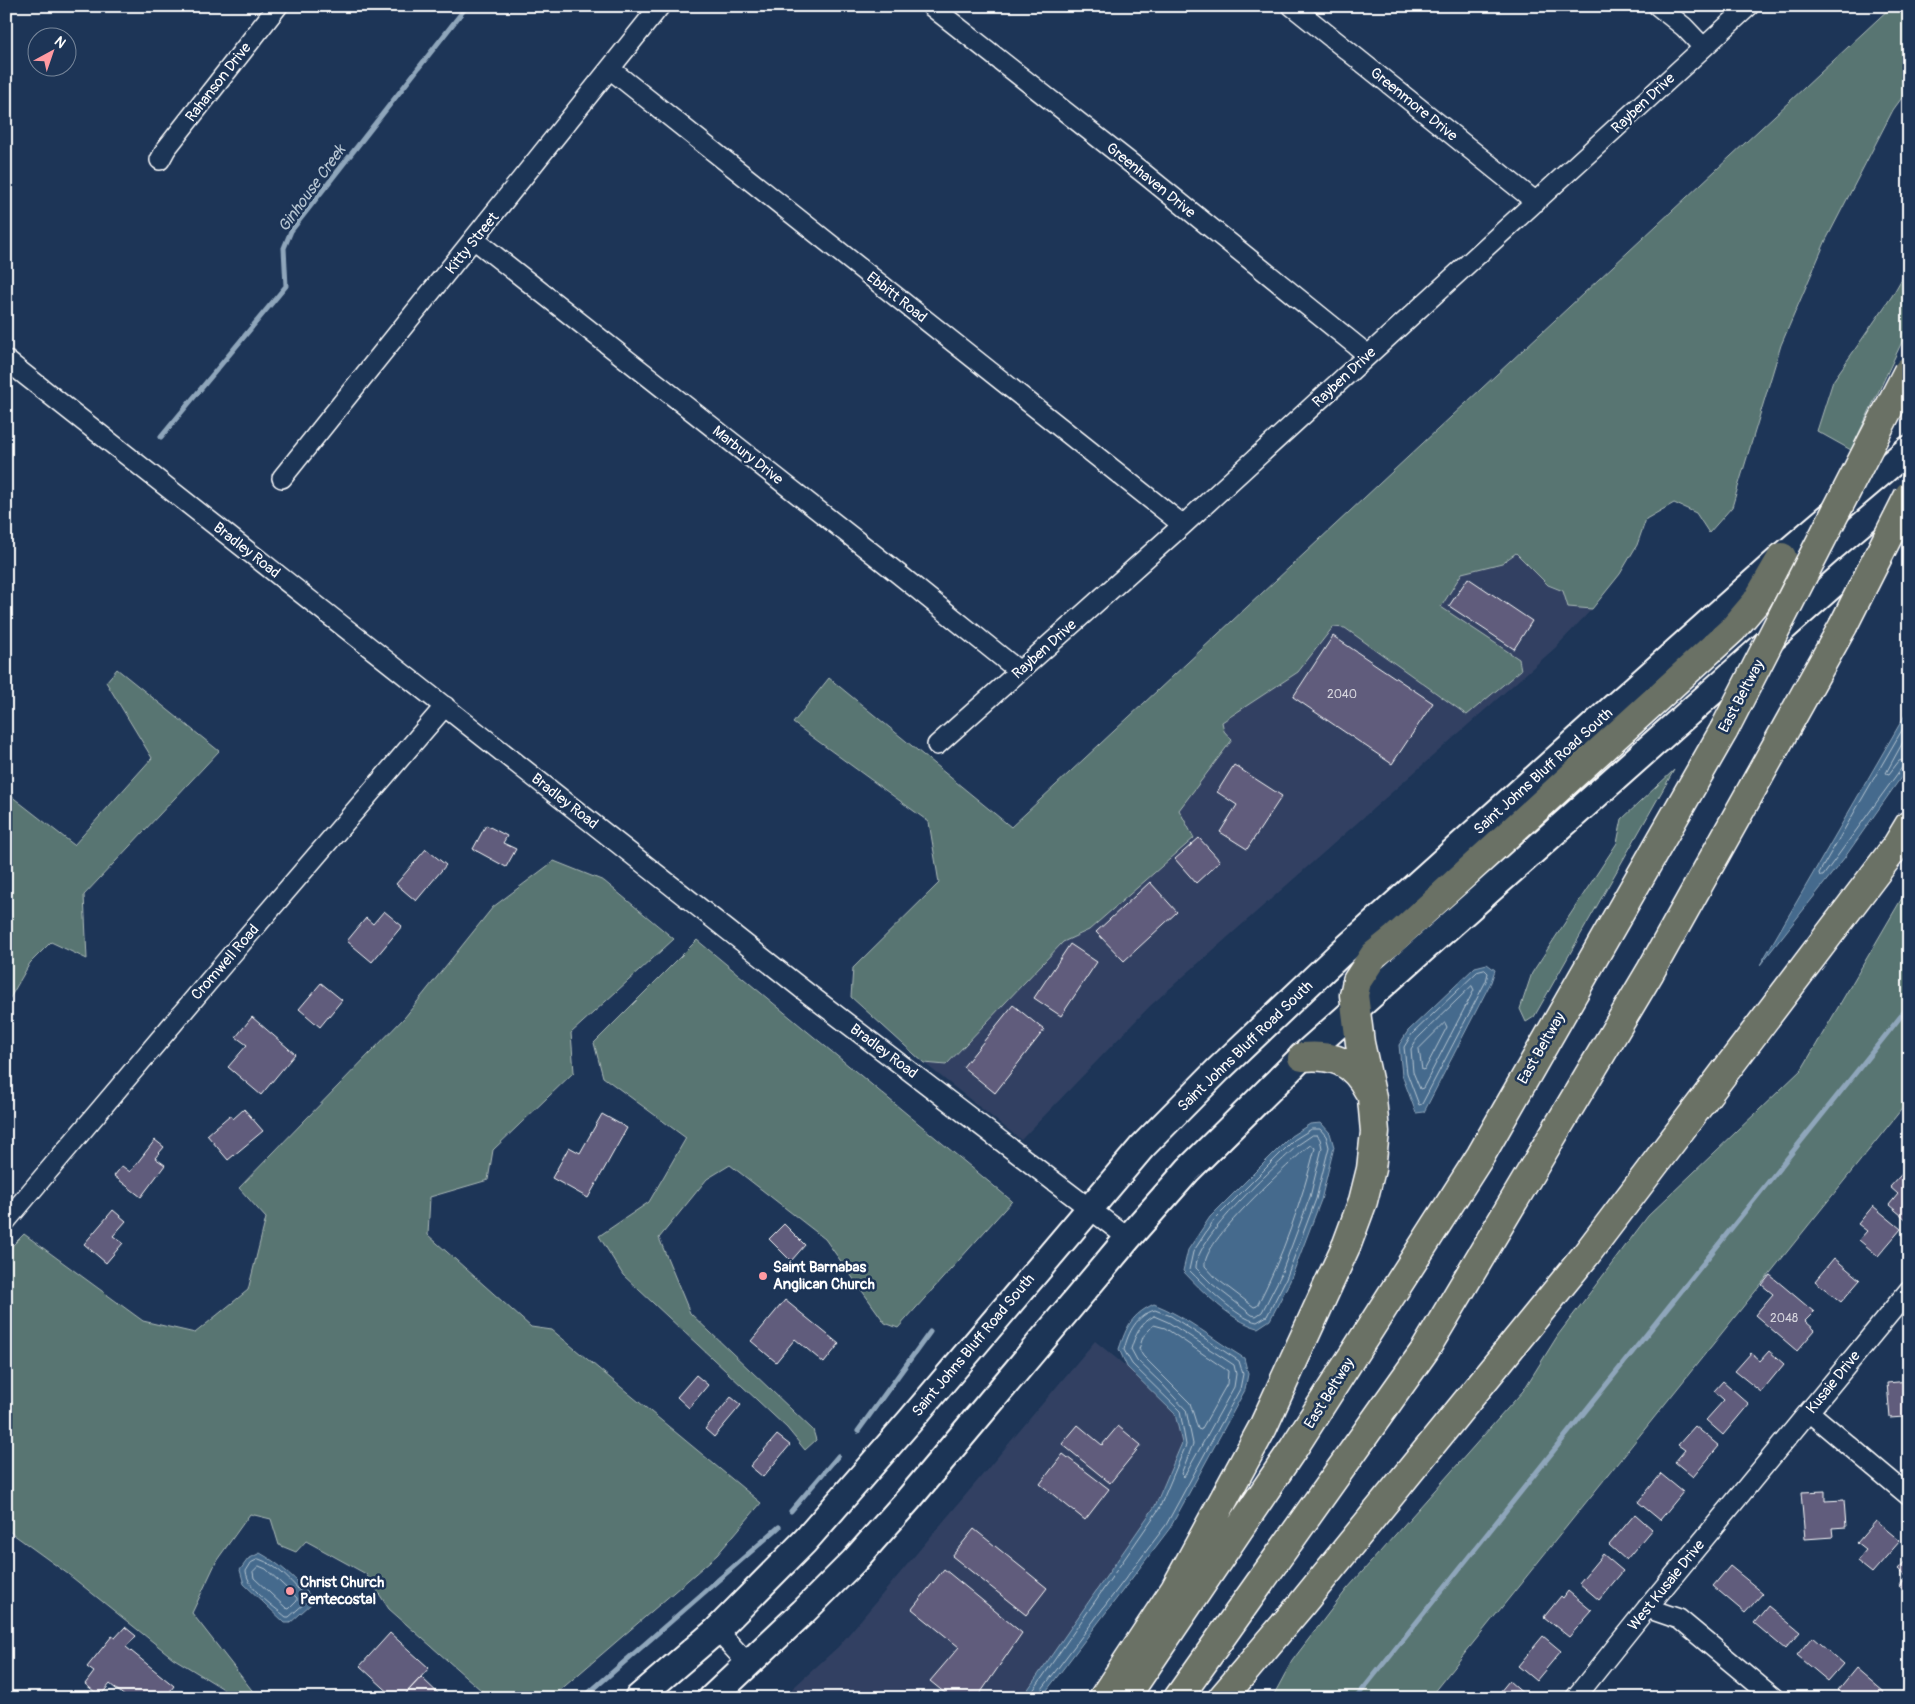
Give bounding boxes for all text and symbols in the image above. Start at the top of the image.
north arrow [28,28,78,78]
text: N [51,33,69,52]
street label: Rahanson Drive [181,38,256,126]
street label: Greenmore Drive [1366,63,1462,146]
street label: Rayben Drive [1607,69,1680,138]
street label: Greenhaven Drive [1102,139,1200,223]
water label: Ginhouse Creek [274,140,351,236]
street label: Kitty Street [442,208,504,278]
street label: Ebbitt Road [863,268,931,327]
street label: Rayben Drive [1308,343,1381,412]
street label: Marbury Drive [708,422,788,489]
street label: Bradley Road [209,518,284,582]
street label: Rayben Drive [1008,615,1081,683]
street label: East Beltway [1714,656,1769,736]
house number: 2040 [1327,687,1357,702]
street label: Saint Johns Bluff Road South [1470,704,1617,839]
street label: Bradley Road [527,769,602,833]
street label: Cromwell Road [187,921,263,1004]
street label: Saint Johns Bluff Road South [1174,977,1317,1116]
street label: East Beltway [1513,1008,1570,1088]
street label: Bradley Road [846,1020,921,1083]
place label: Saint Barnabas Anglican Church [773,1258,875,1294]
marker: Saint Barnabas Anglican Church [757,1270,769,1282]
street label: Saint Johns Bluff Road South [908,1270,1039,1421]
house number: 2048 [1770,1311,1798,1326]
street label: Kusaie Drive [1802,1346,1865,1418]
street label: East Beltway [1300,1354,1359,1432]
street label: West Kusaie Drive [1624,1535,1709,1635]
place label: Christ Church Pentecostal [300,1573,384,1609]
marker: Christ Church Pentecostal [284,1585,296,1597]

